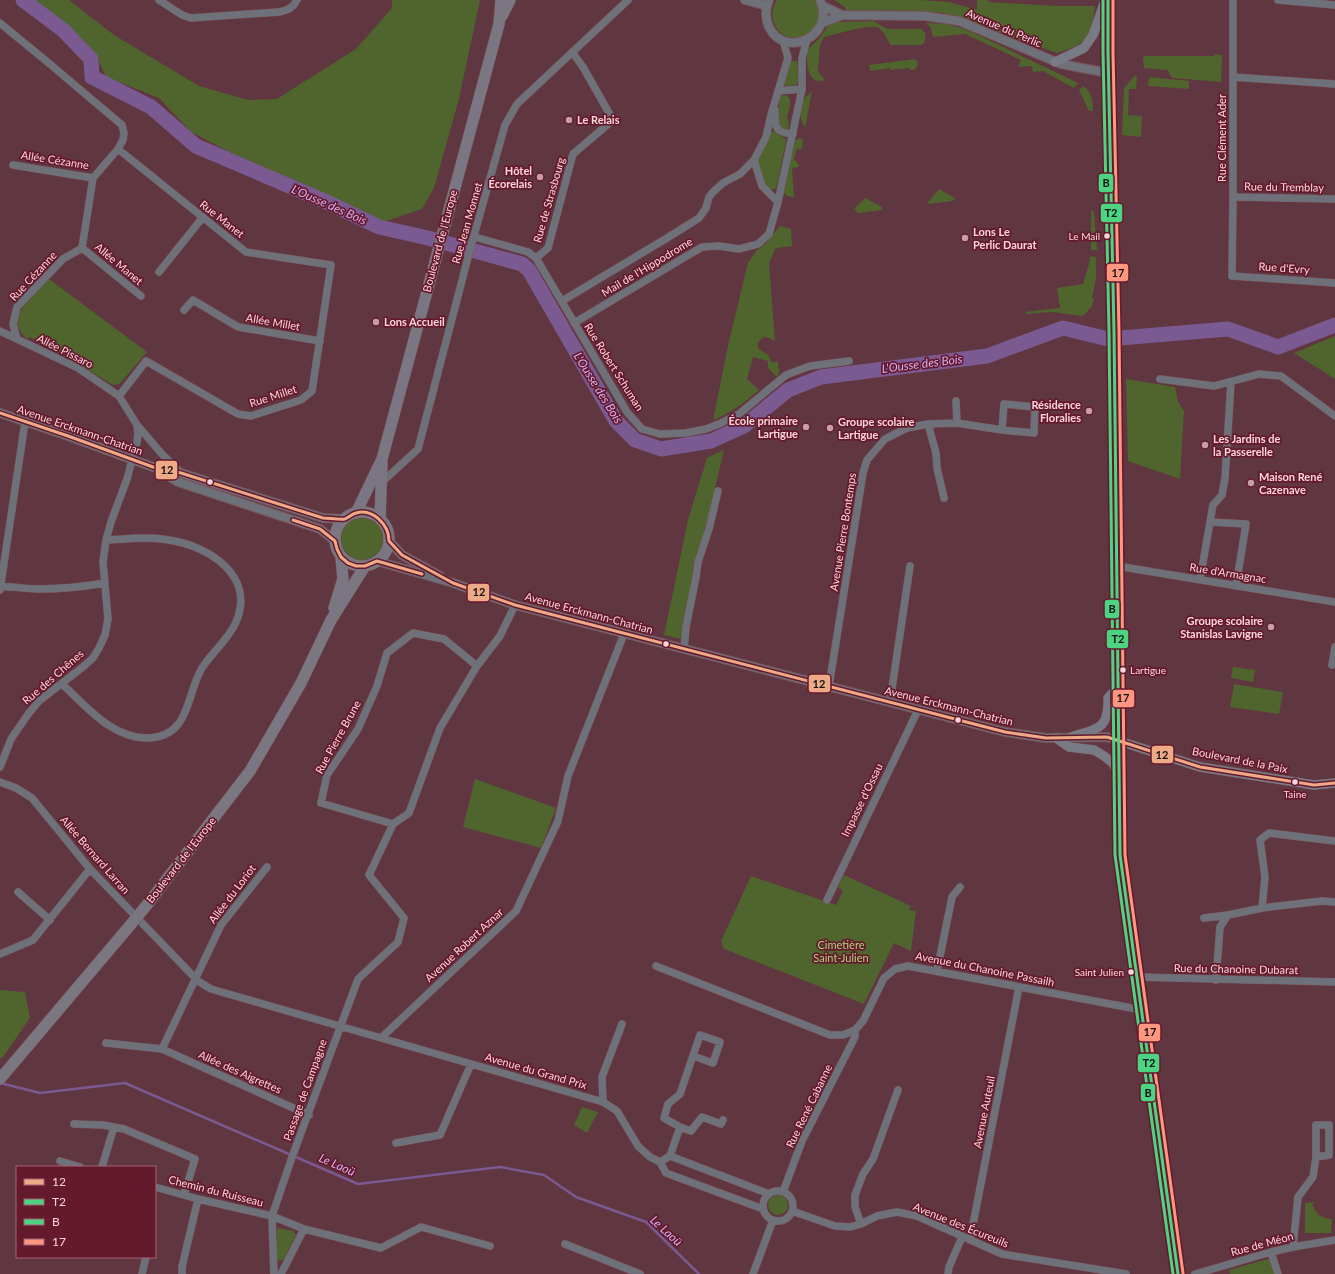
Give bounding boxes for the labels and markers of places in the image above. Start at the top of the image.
place label: Le Relais [577,113,620,126]
marker: Le Relais [564,115,574,125]
place label: Hôtel Écorelais [489,164,532,190]
marker: Hôtel Écorelais [535,172,545,182]
place label: Lons Le Perlic Daurat [973,225,1038,251]
place label: Le Mail [1069,230,1100,242]
marker: Le Mail [1102,231,1112,241]
marker: Lons Le Perlic Daurat [960,233,970,243]
place label: Lons Accueil [384,315,445,328]
marker: Lons Accueil [371,317,381,327]
place label: Résidence Floralies [1031,398,1081,424]
marker: Résidence Floralies [1084,406,1094,416]
place label: École primaire Lartigue [729,414,798,440]
place label: Groupe scolaire Lartigue [838,415,915,441]
marker: École primaire Lartigue [801,422,811,432]
marker: Groupe scolaire Lartigue [825,423,835,433]
place label: Les Jardins de la Passerelle [1213,432,1281,458]
marker: Les Jardins de la Passerelle [1200,440,1210,450]
place label: Maison René Cazenave [1259,470,1322,496]
unlabelled marker [205,477,215,487]
marker: Maison René Cazenave [1246,478,1256,488]
place label: Groupe scolaire Stanislas Lavigne [1180,614,1263,640]
marker: Groupe scolaire Stanislas Lavigne [1266,622,1276,632]
unlabelled marker [661,639,671,649]
place label: Lartigue [1130,664,1166,676]
marker: Lartigue [1118,665,1128,675]
unlabelled marker [953,715,963,725]
marker: Taine [1290,777,1300,787]
place label: Taine [1284,788,1307,800]
place label: Saint Julien [1075,966,1124,978]
marker: Saint Julien [1126,967,1136,977]

